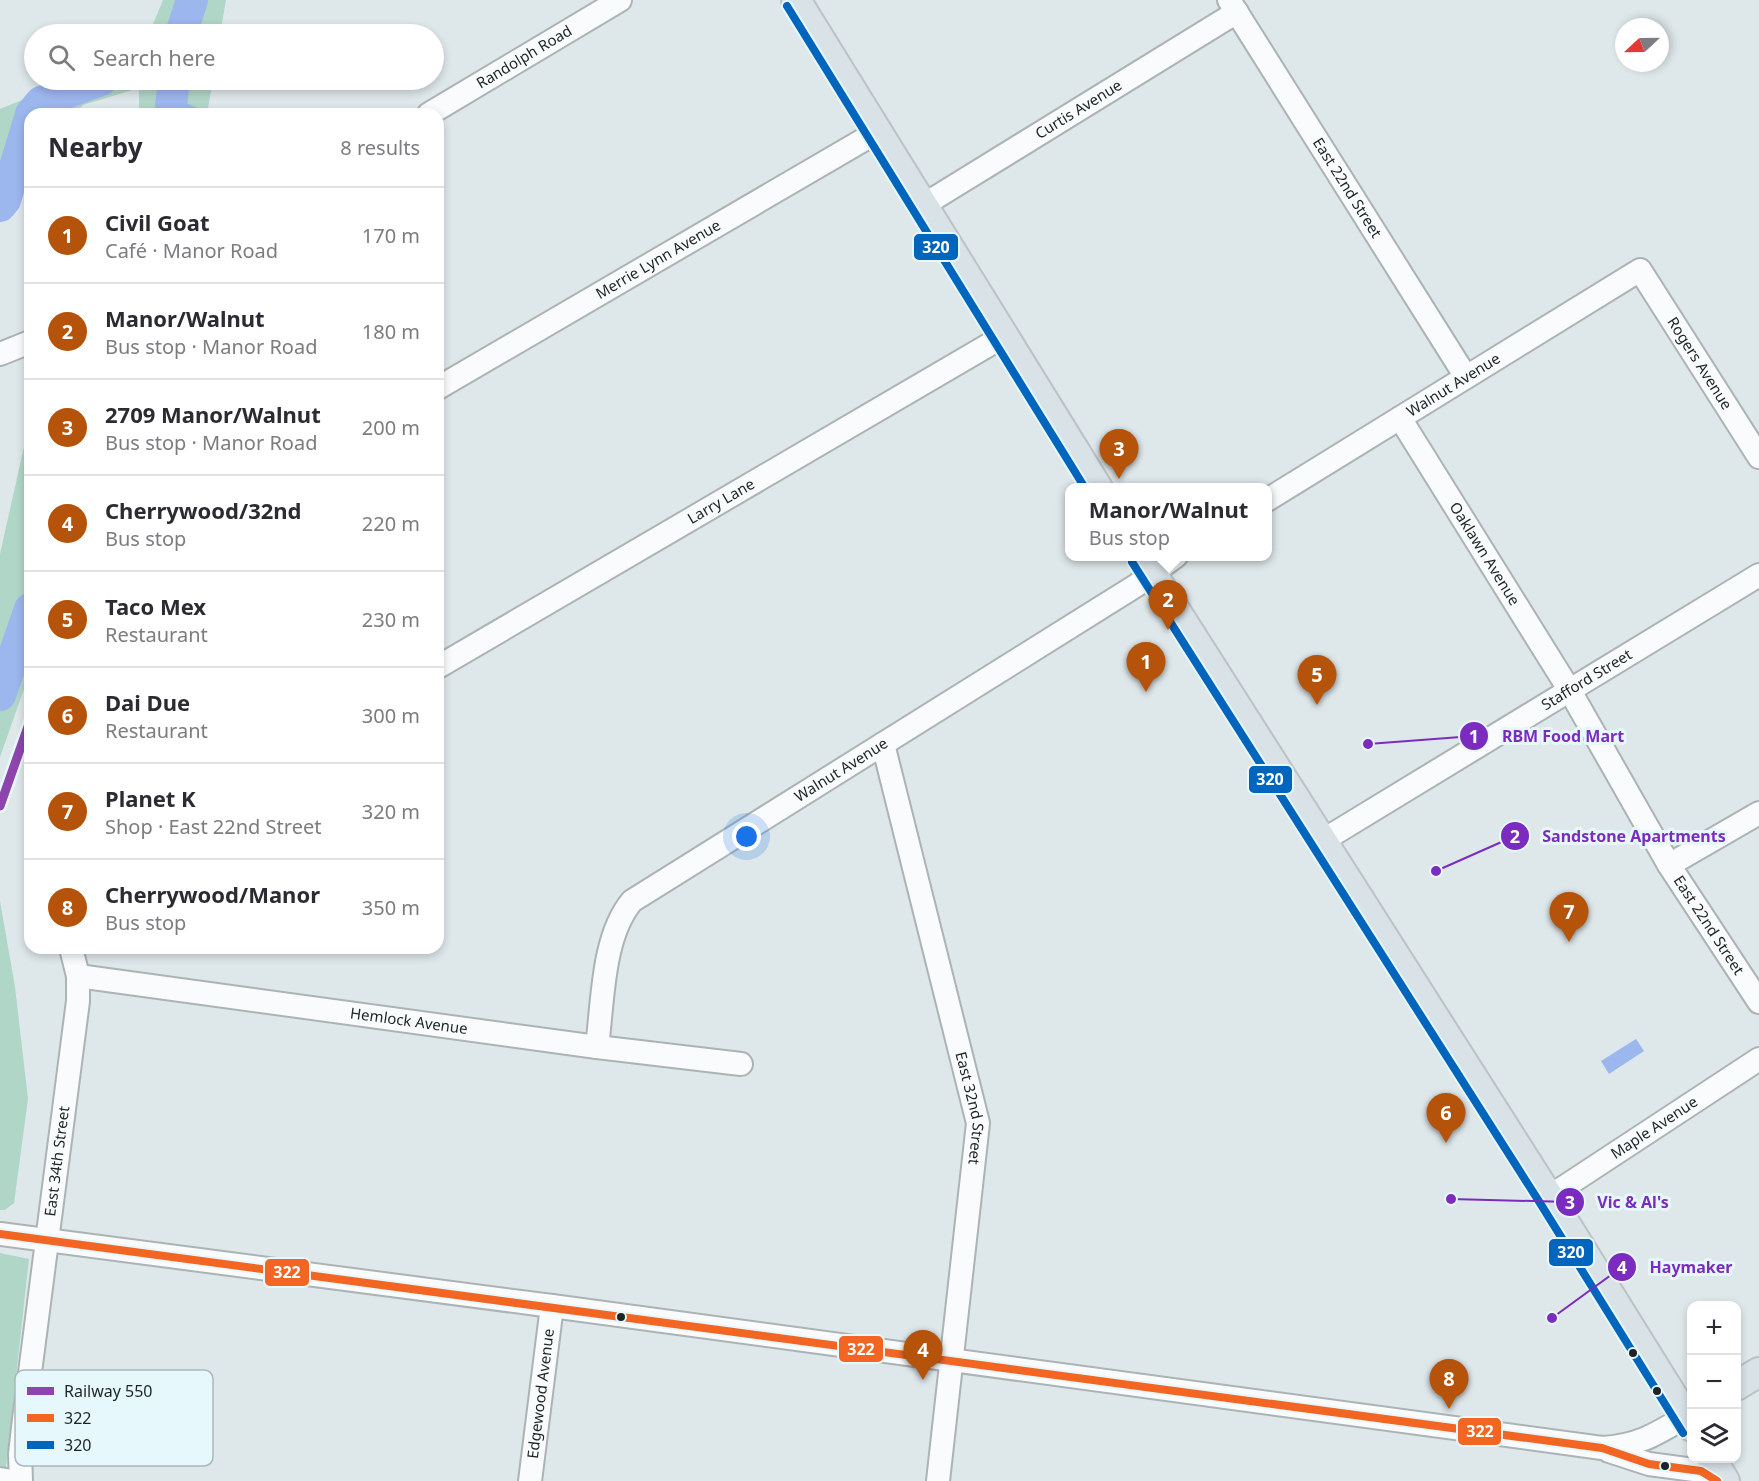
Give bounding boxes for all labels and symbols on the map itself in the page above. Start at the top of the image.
north arrow [1615,18,1669,72]
street label: Randolph Road [472,20,575,92]
street label: Curtis Avenue [1031,74,1125,143]
street label: East 22nd Street [1309,133,1387,242]
street label: Merrie Lynn Avenue [592,214,724,303]
line badge: 320 [913,233,959,261]
text: 320 [922,236,950,258]
street label: Rogers Avenue [1663,313,1737,413]
street label: Walnut Avenue [1402,348,1503,421]
pin: 3 [1100,430,1138,479]
street label: Larry Lane [684,473,758,528]
street label: Oaklawn Avenue [1446,498,1525,609]
pin: 2 [1148,580,1188,630]
pin: 1 [1126,642,1166,692]
street label: Stafford Street [1537,643,1636,714]
pin: 5 [1298,656,1336,705]
callout: RBM Food Mart [1459,719,1636,753]
text: 1 [1469,724,1479,748]
text: RBM Food Mart [1502,725,1624,747]
street label: Walnut Avenue [790,732,891,806]
line badge: 320 [1248,765,1293,794]
text: 320 [1256,768,1284,790]
callout: Sandstone Apartments [1500,819,1737,853]
your location [732,822,761,851]
text: 2 [1510,824,1520,848]
text: Sandstone Apartments [1542,825,1726,847]
street label: East 22nd Street [1670,871,1750,979]
pin: 7 [1550,892,1588,942]
street label: Hemlock Avenue [349,1002,469,1038]
street label: East 32nd Street [951,1049,989,1166]
street label: Maple Avenue [1606,1091,1701,1163]
pin: 6 [1426,1094,1466,1143]
street label: East 34th Street [39,1104,73,1218]
callout: Vic & Al's [1555,1185,1680,1219]
text: 3 [1565,1190,1575,1214]
text: Vic & Al's [1597,1191,1669,1213]
line badge: 320 [1548,1238,1594,1267]
text: 320 [1557,1241,1585,1263]
callout: Haymaker [1607,1250,1744,1284]
text: 4 [1617,1255,1627,1279]
text: Haymaker [1650,1256,1732,1278]
line badge: 322 [264,1258,310,1287]
text: 322 [273,1261,301,1283]
unlabelled marker [615,1311,627,1323]
street label: Edgewood Avenue [522,1327,558,1460]
pin: 4 [904,1330,942,1380]
line badge: 322 [838,1335,884,1363]
text: 322 [847,1338,875,1360]
unlabelled marker [1627,1347,1639,1359]
pin: 8 [1430,1360,1468,1409]
legend [15,1370,213,1466]
text: Railway 550 [64,1380,153,1402]
unlabelled marker [1651,1385,1663,1397]
text: 322 [64,1407,91,1429]
line badge: 322 [1457,1417,1502,1446]
text: 322 [1466,1420,1494,1442]
text: 320 [64,1434,91,1456]
unlabelled marker [1659,1460,1671,1472]

